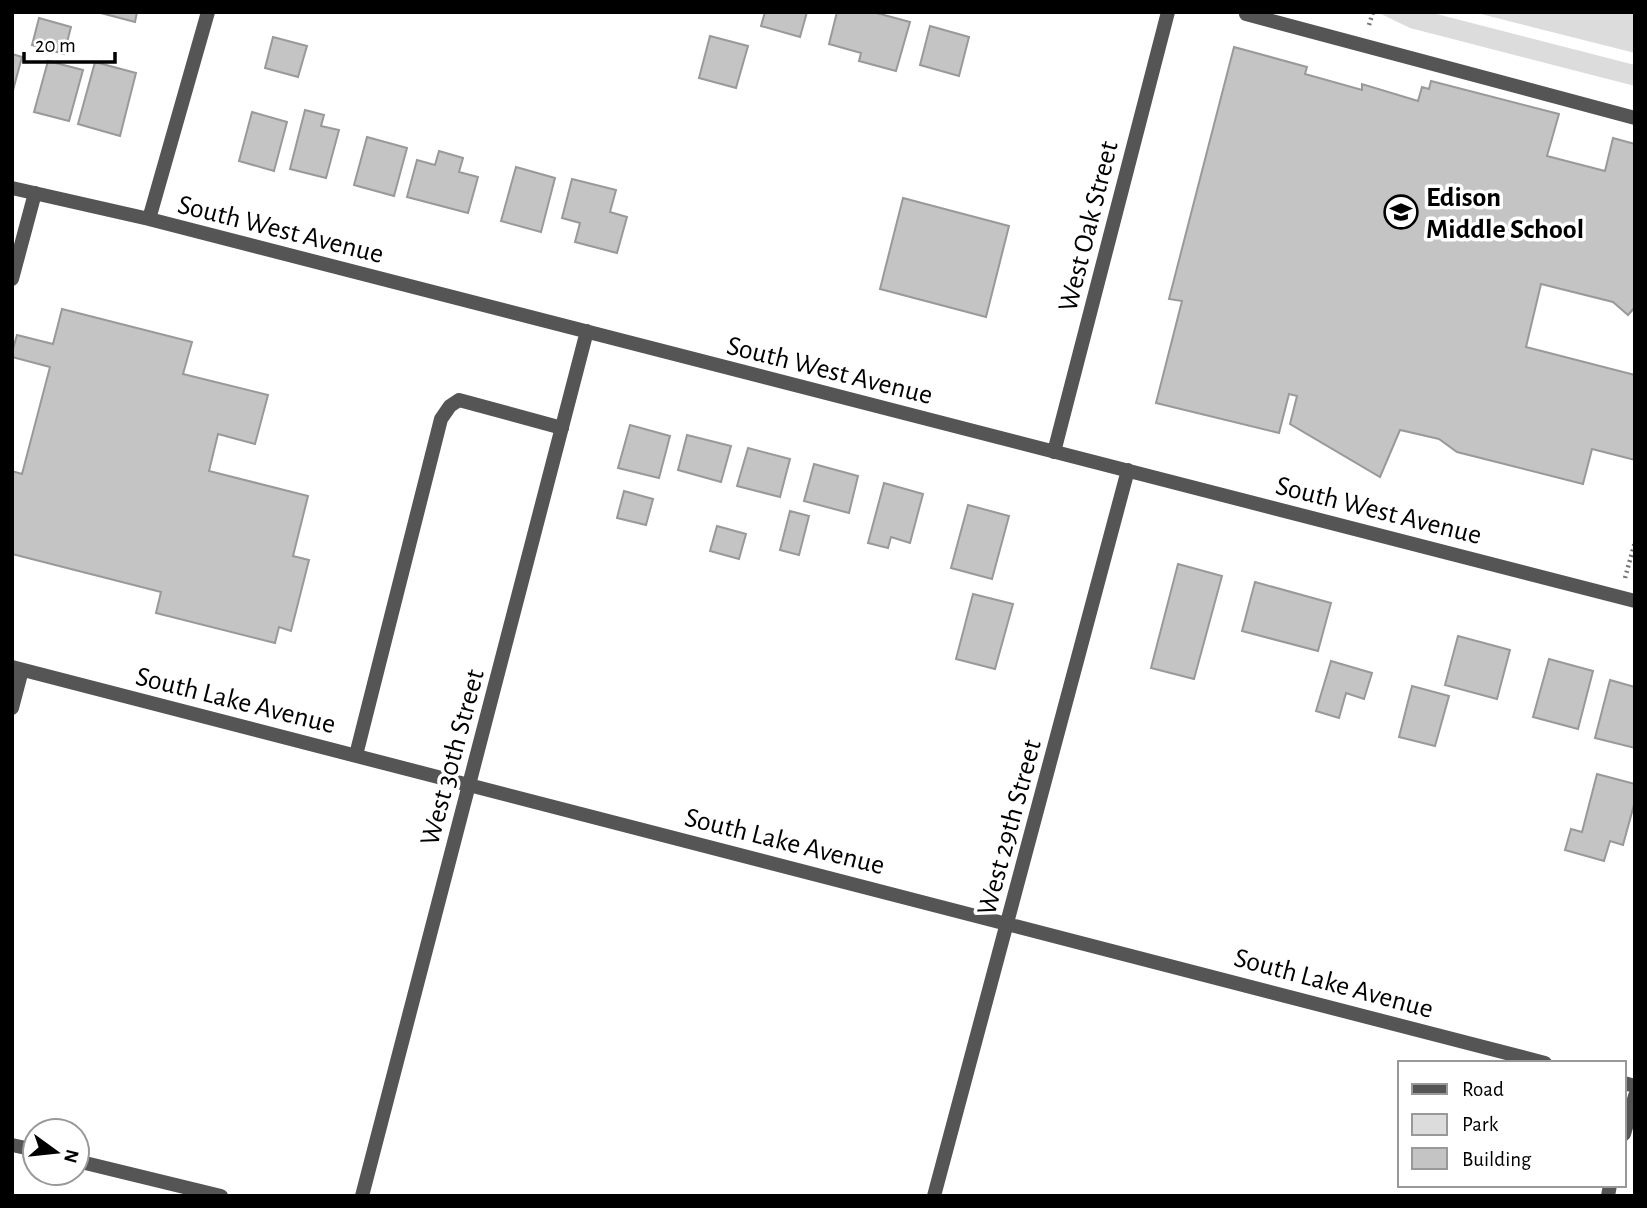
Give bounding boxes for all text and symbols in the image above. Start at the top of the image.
scale bar [24,21,116,65]
text: 20 m [35,35,76,56]
street label: West Oak Street [1054,138,1124,315]
place label: Edison Middle School [1426,184,1584,244]
street label: South West Avenue [175,191,386,269]
school or university icon: Edison Middle School [1382,193,1420,231]
street label: South West Avenue [724,332,935,410]
street label: South West Avenue [1273,472,1484,550]
street label: South Lake Avenue [133,663,338,739]
street label: West 30th Street [416,666,490,849]
street label: West 29th Street [973,737,1047,918]
street label: South Lake Avenue [682,804,887,880]
street label: South Lake Avenue [1231,944,1436,1024]
legend [1398,1061,1626,1187]
text: Road [1462,1079,1504,1100]
text: Park [1462,1114,1499,1135]
north arrow [21,1117,91,1187]
text: N [60,1147,82,1165]
text: Building [1462,1149,1532,1170]

